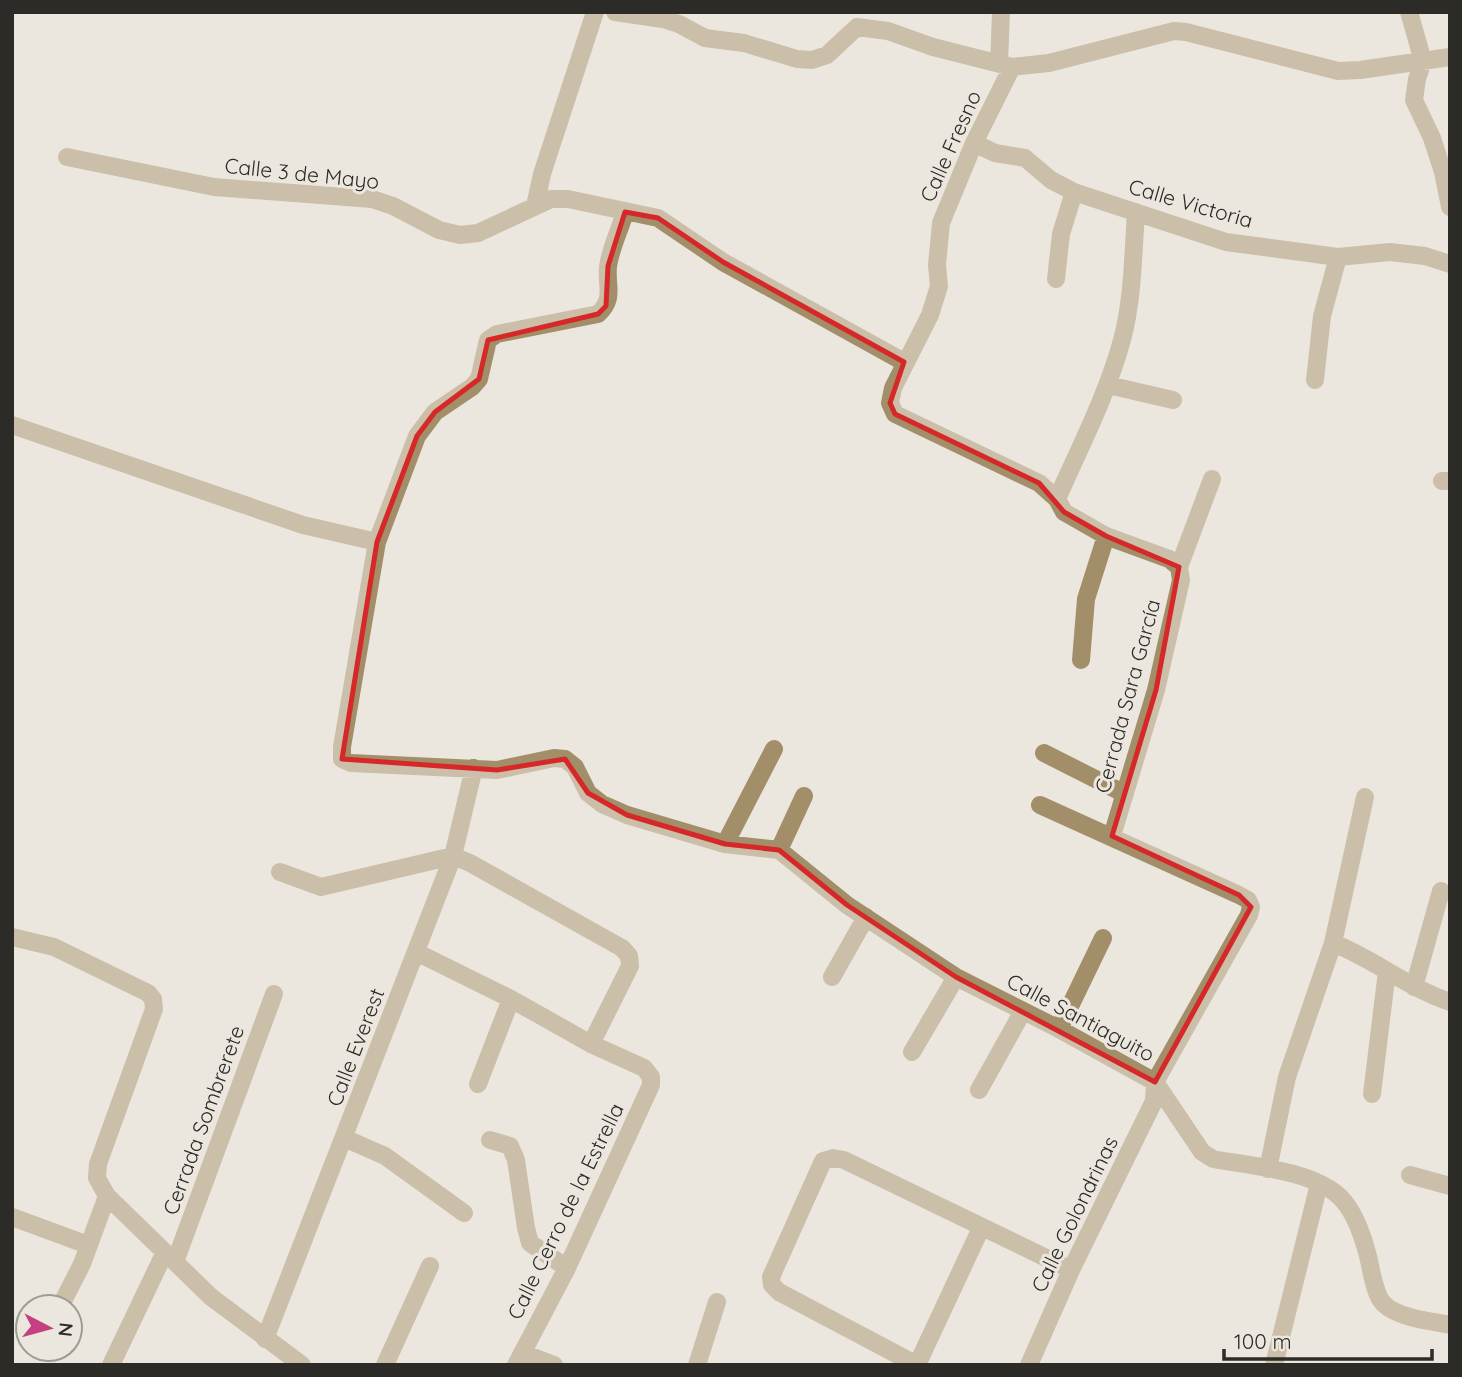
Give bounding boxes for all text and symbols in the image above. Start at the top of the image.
street label: Calle Fresno [914,86,986,206]
street label: Calle 3 de Mayo [223,152,381,194]
street label: Calle Victoria [1126,173,1256,233]
street label: Cerrada Sara García [1089,596,1165,796]
street label: Calle Santiaguito [1003,967,1159,1067]
street label: Calle Everest [321,984,389,1110]
street label: Cerrada Sombrerete [157,1022,249,1218]
street label: Calle Cerro de la Estrella [501,1099,629,1323]
street label: Calle Golondrinas [1025,1132,1123,1296]
north arrow [14,1293,84,1363]
scale bar [1224,1318,1432,1362]
text: N [53,1322,79,1338]
text: 100 m [1234,1328,1292,1354]

